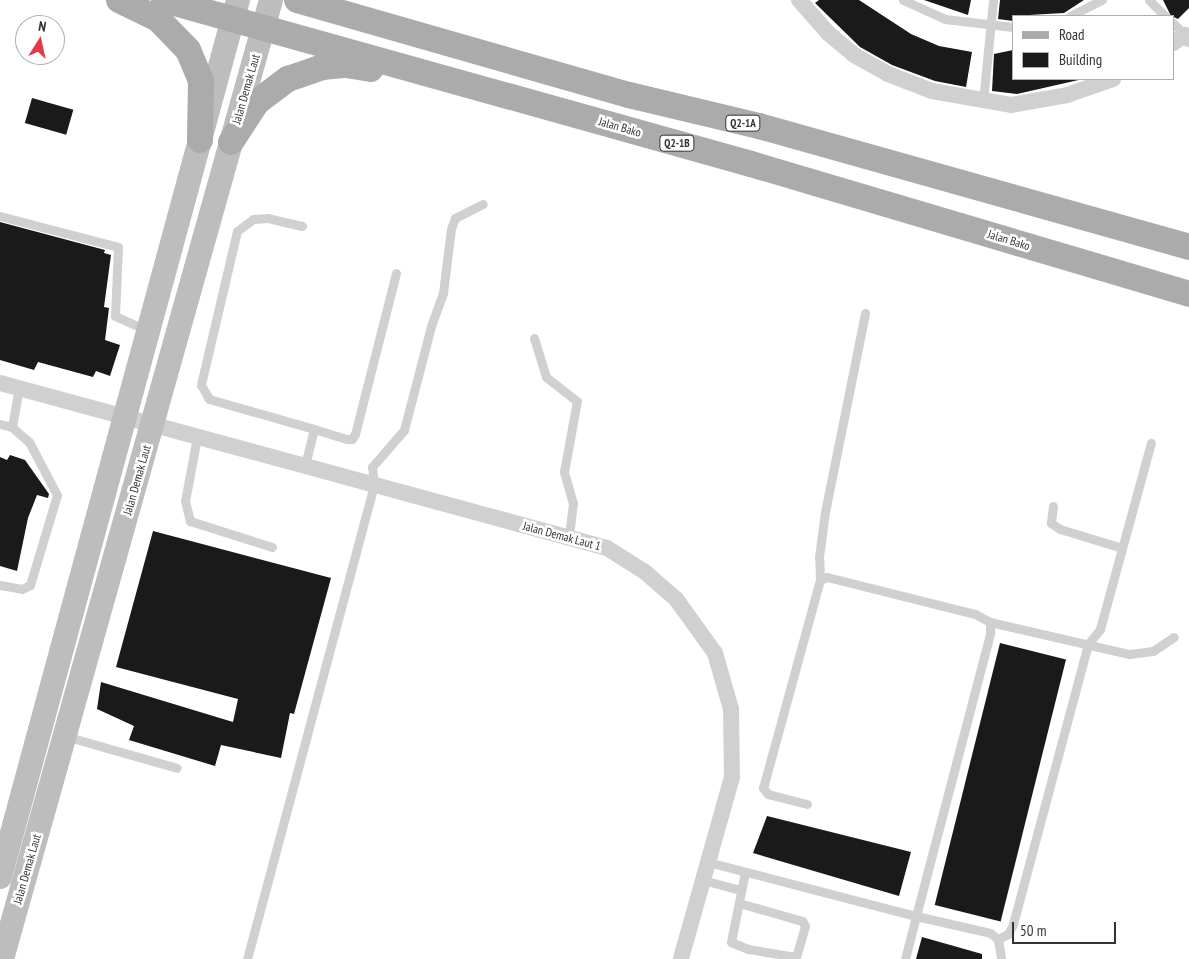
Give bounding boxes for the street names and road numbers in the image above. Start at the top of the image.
street label: Jalan Demak Laut [229,52,263,126]
street label: Jalan Bako [597,114,643,140]
road number: Q2-1A [724,115,762,132]
road number: Q2-1B [658,134,696,152]
street label: Jalan Bako [986,227,1032,253]
street label: Jalan Demak Laut [120,443,154,517]
street label: Jalan Demak Laut 1 [521,519,603,553]
street label: Jalan Demak Laut [10,832,44,906]

